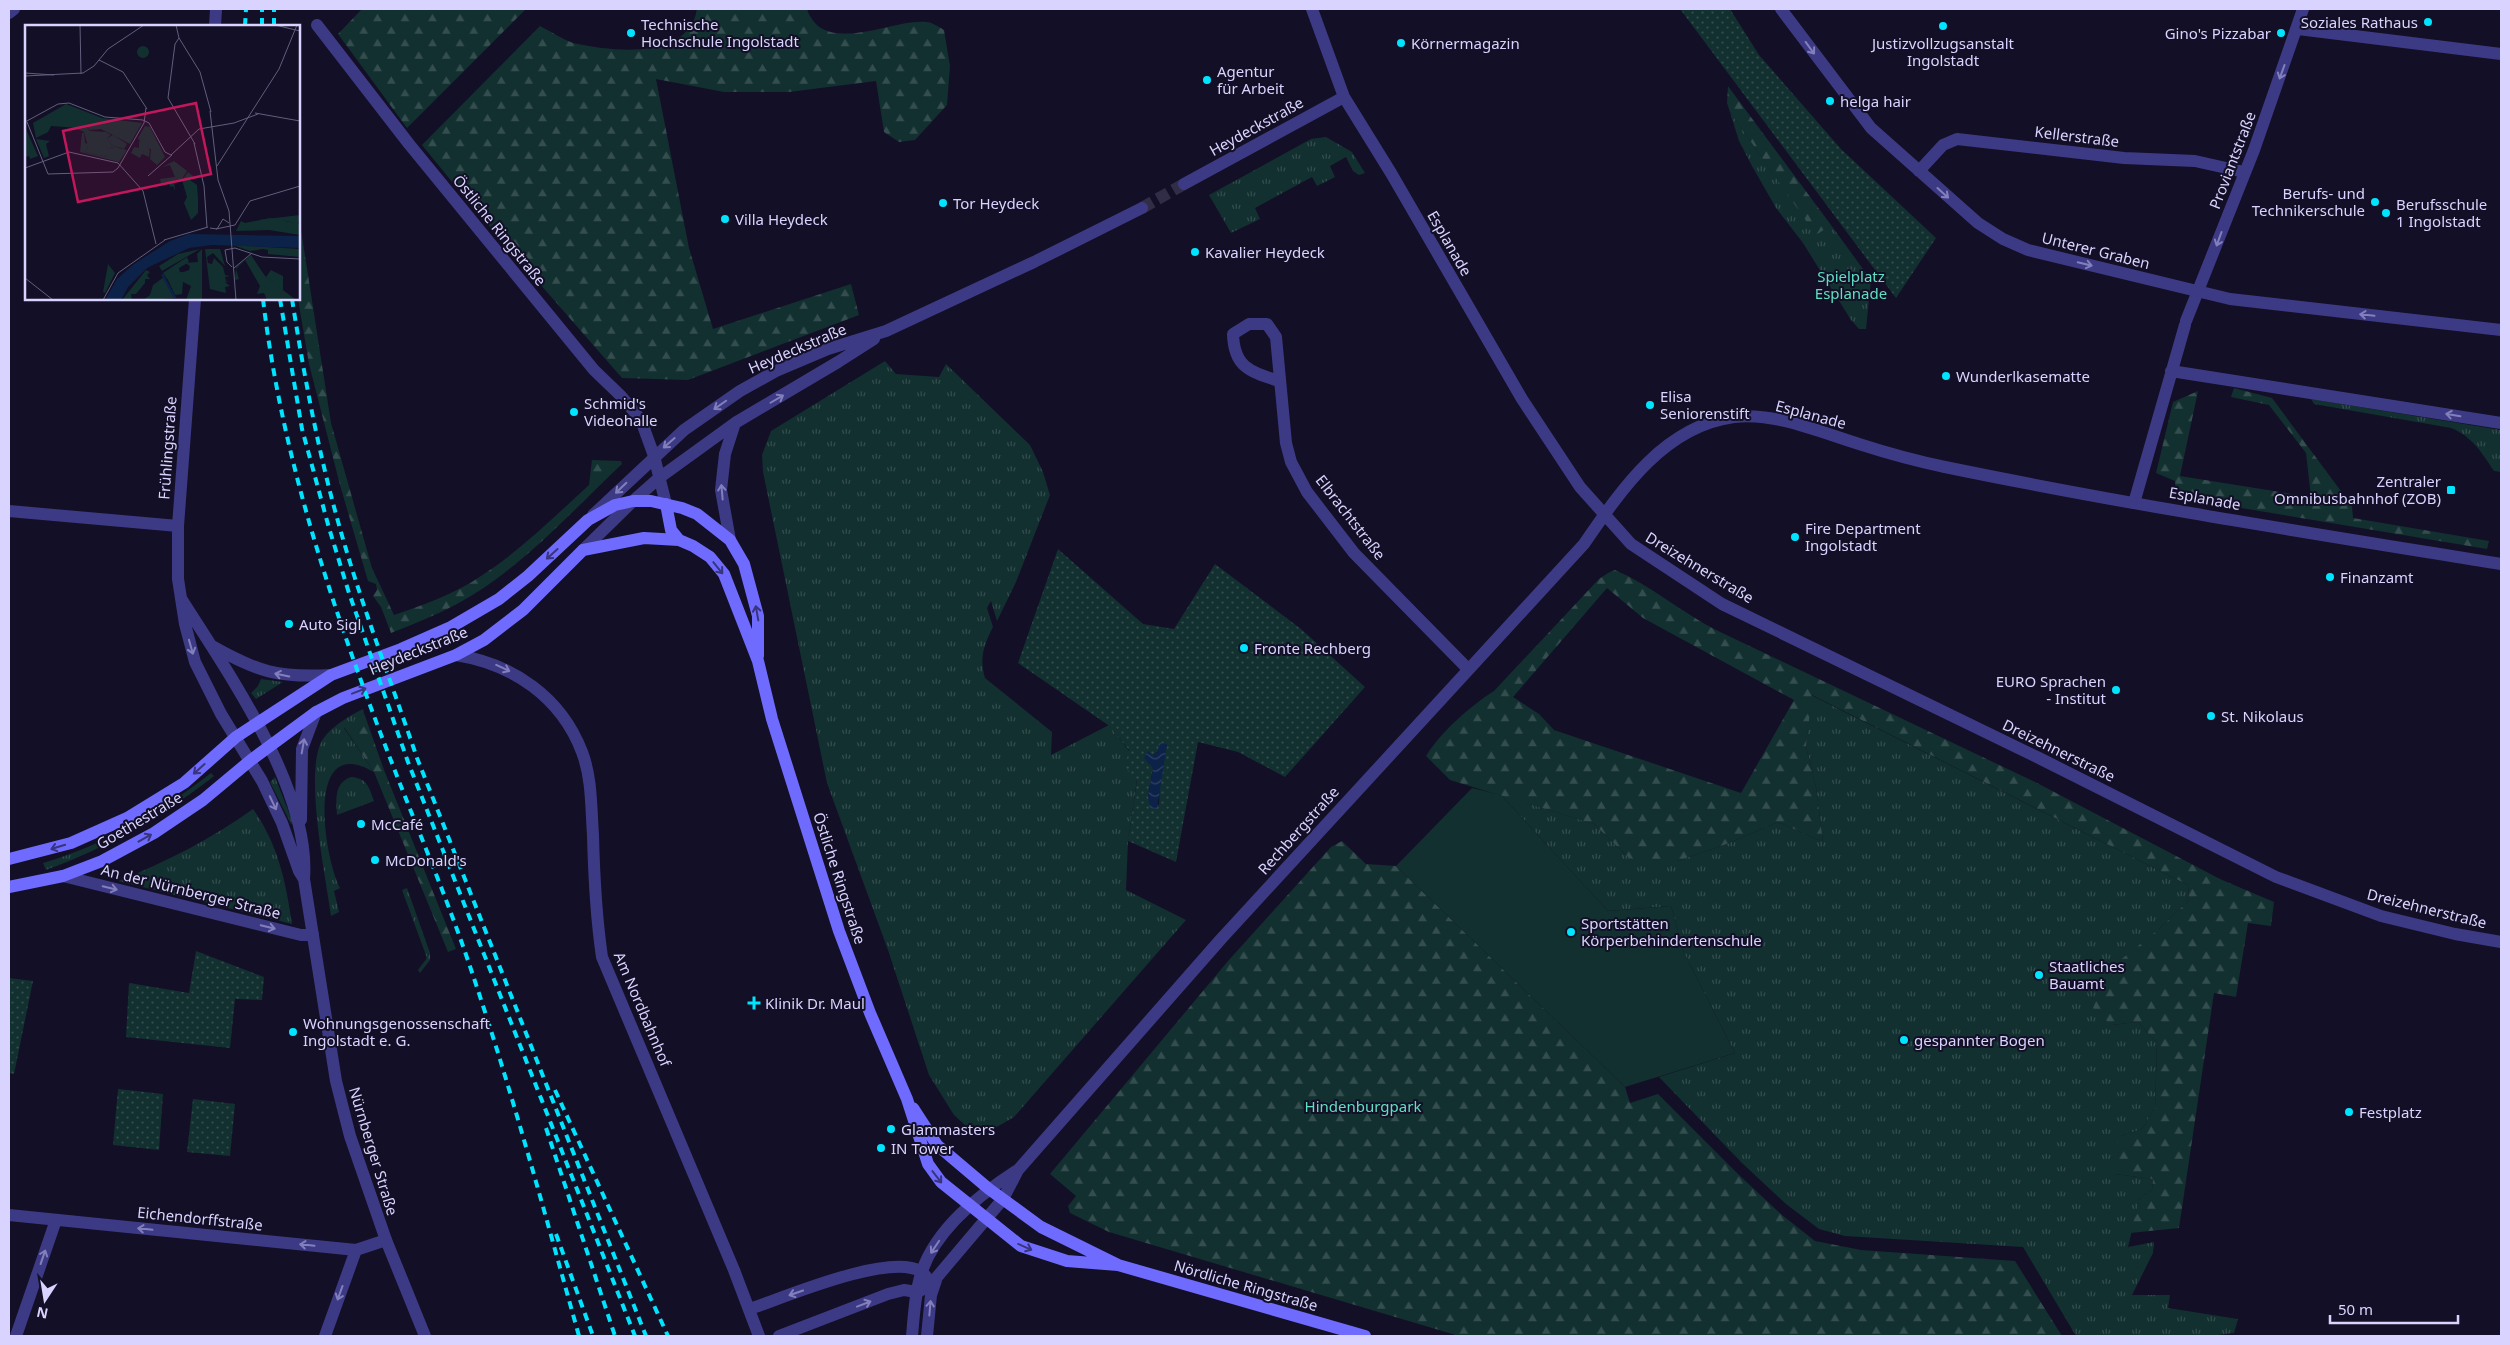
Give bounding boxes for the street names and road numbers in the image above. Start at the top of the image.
street label: Heydeckstraße [1205,92,1307,160]
street label: Proviantstraße [2204,108,2260,212]
street label: Kellerstraße [2034,121,2120,151]
street label: Östliche Ringstraße [449,170,551,290]
street label: Esplanade [1423,207,1477,279]
street label: Unterer Graben [2040,227,2152,273]
street label: Heydeckstraße [745,318,849,378]
street label: Esplanade [1773,395,1849,433]
street label: Frühlingstraße [153,396,181,500]
street label: Elbrachtstraße [1312,470,1390,564]
street label: Esplanade [2168,482,2242,514]
street label: Dreizehnerstraße [1642,527,1758,607]
street label: Heydeckstraße [366,621,470,679]
street label: Dreizehnerstraße [1999,714,2119,786]
street label: Rechbergstraße [1253,782,1343,878]
street label: Goethestraße [93,787,185,853]
street label: Östliche Ringstraße [809,810,871,946]
street label: An der Nürnberger Straße [99,859,283,923]
street label: Dreizehnerstraße [2365,883,2489,933]
street label: Am Nordbahnhof [610,949,677,1070]
street label: Nürnberger Straße [345,1084,403,1218]
street label: Eichendorffstraße [136,1201,264,1235]
street label: Nördliche Ringstraße [1172,1255,1320,1315]

